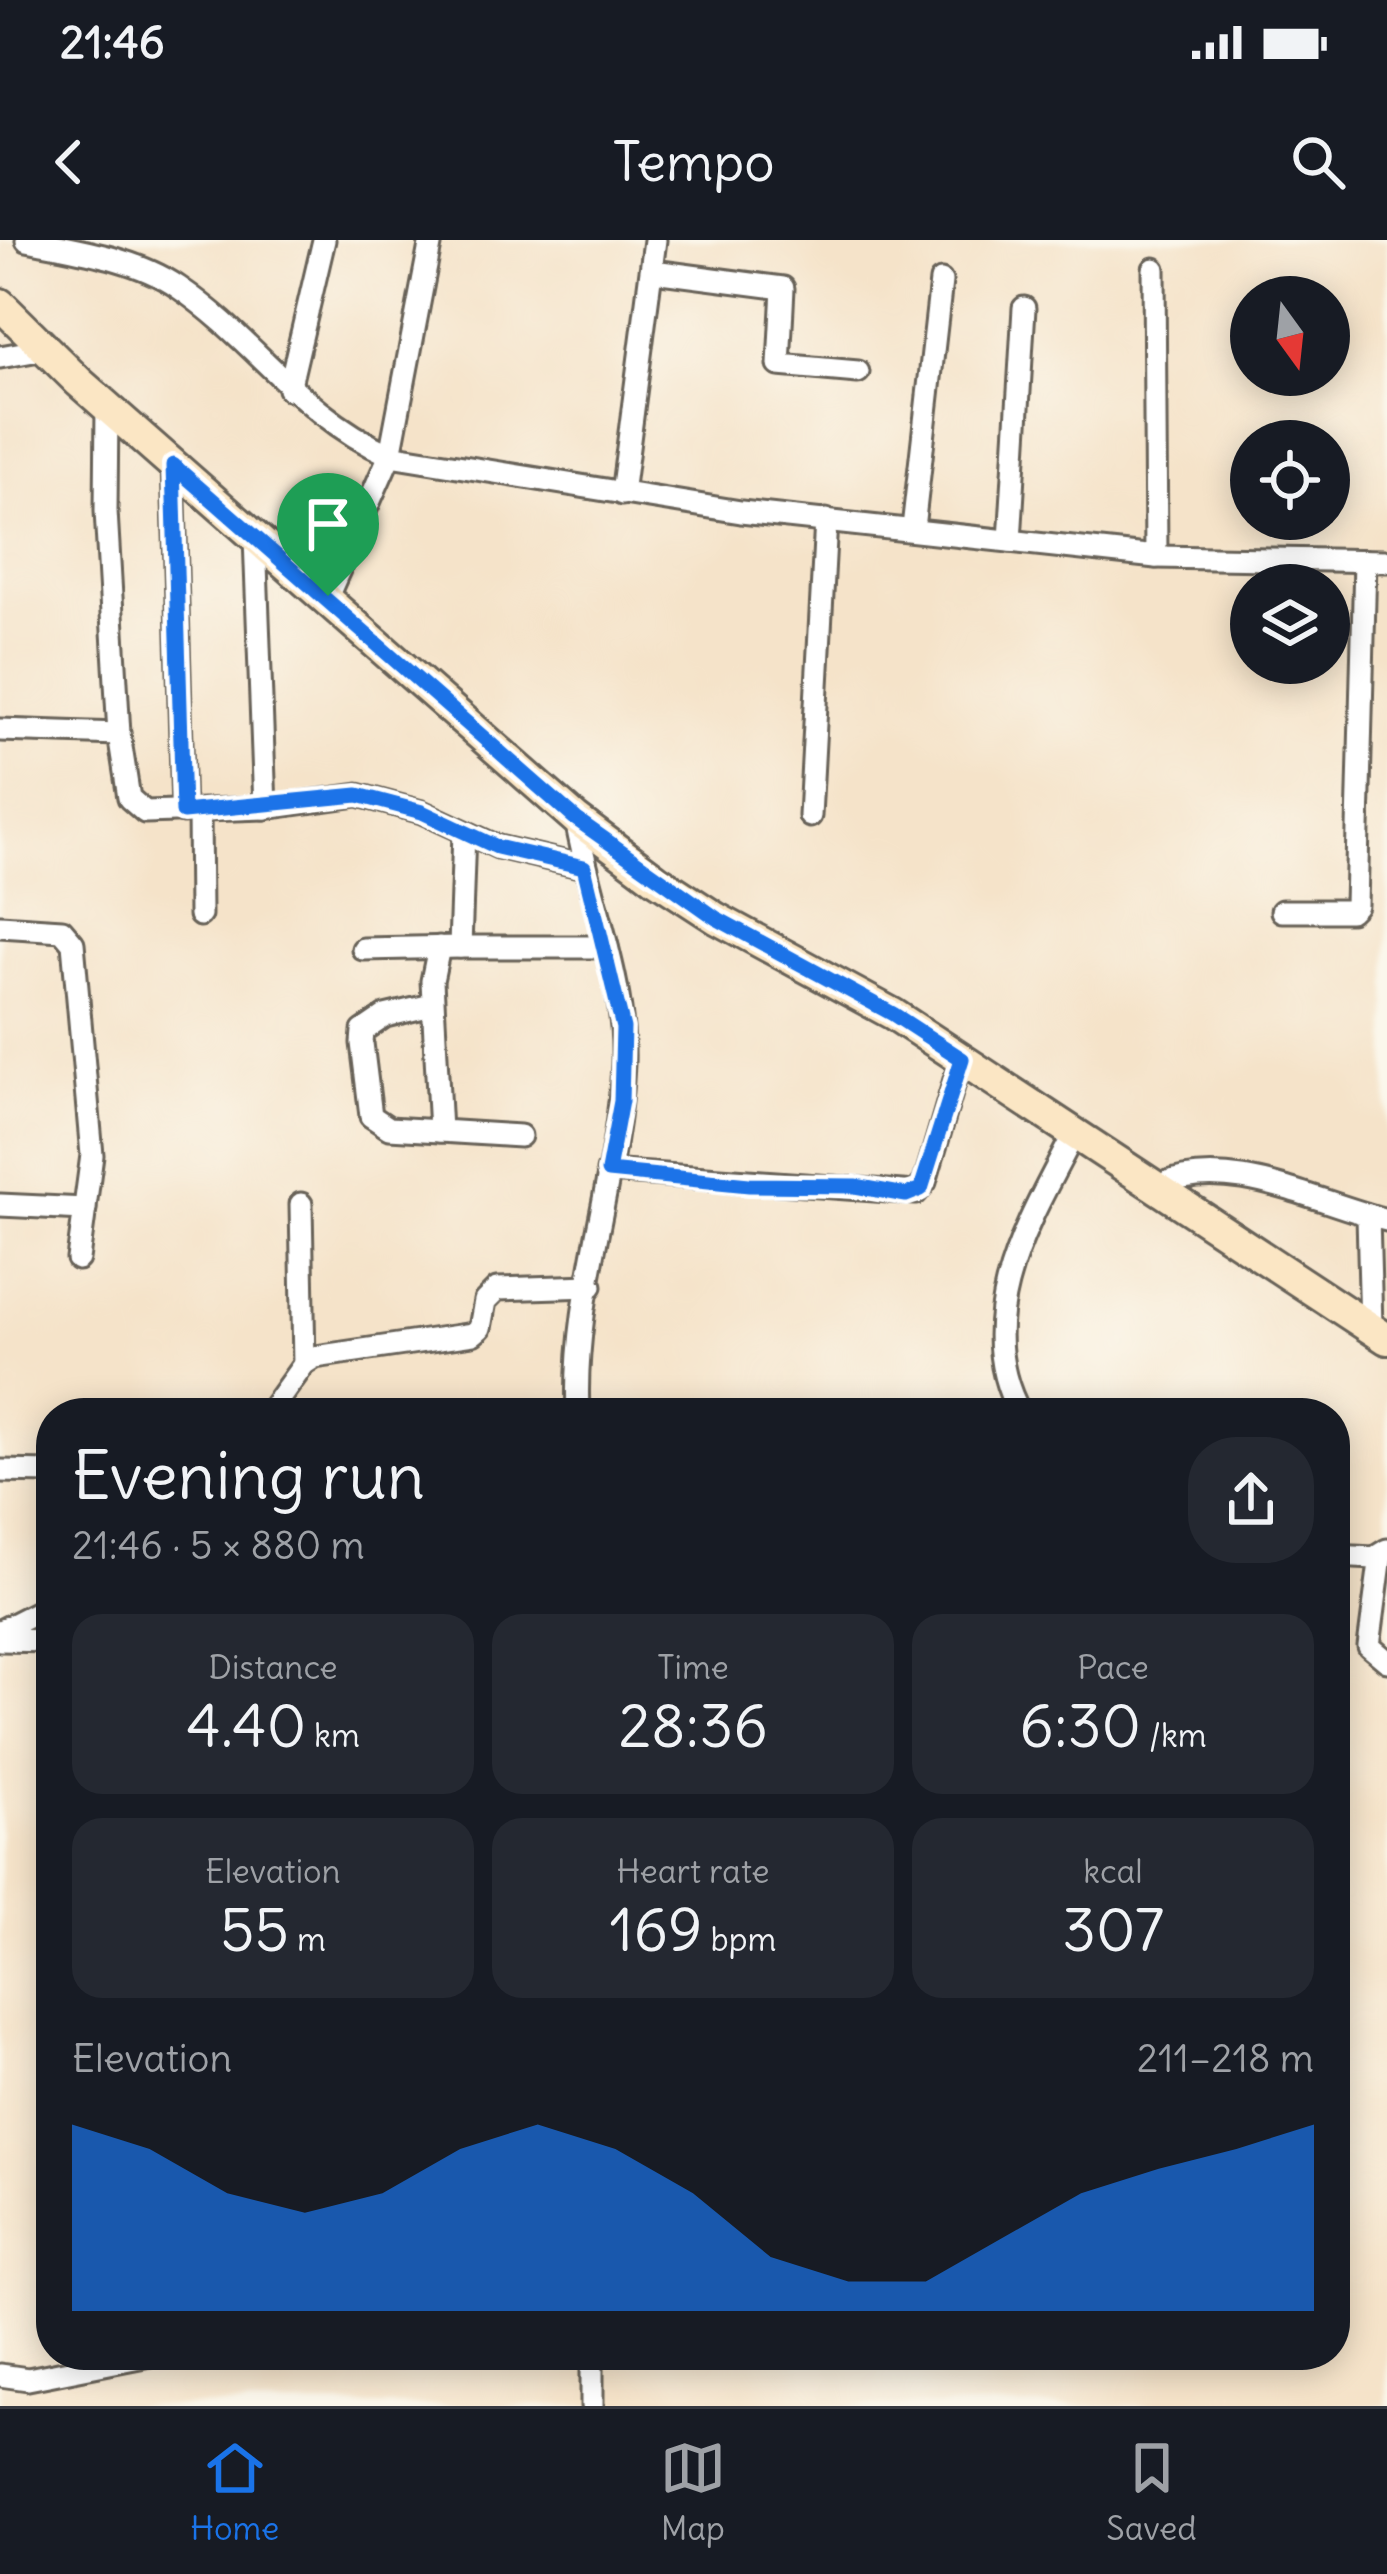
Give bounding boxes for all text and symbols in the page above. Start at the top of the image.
text: 21:46 [60,14,165,70]
text: Tempo [612,128,775,196]
icon: back [36,129,102,195]
icon: search [1285,129,1351,195]
north arrow [1230,276,1350,396]
map controls [1230,276,1350,684]
button: locate [1230,420,1350,540]
pin [277,473,379,596]
icon: arrive [295,491,361,557]
button: layers [1230,564,1350,684]
text: Evening run [72,1434,425,1517]
button: share [1188,1437,1314,1563]
text: 21:46 · 5 × 880 m [72,1521,365,1570]
text: Distance [209,1646,337,1688]
text: Time [657,1646,729,1688]
text: Pace [1077,1646,1149,1688]
text: 4.40 [186,1688,306,1763]
text: 28:36 [618,1688,768,1763]
text: 6:30 [1019,1688,1141,1763]
text: km [306,1714,360,1756]
text: /km [1141,1714,1207,1756]
text: Elevation [205,1850,341,1892]
text: Heart rate [616,1850,770,1892]
text: kcal [1083,1850,1143,1892]
text: 55 [220,1892,289,1967]
text: 169 [610,1892,703,1967]
text: 307 [1062,1892,1164,1967]
text: m [289,1918,326,1960]
text: bpm [703,1918,776,1960]
text: Elevation [72,2034,232,2083]
text: 211–218 m [1137,2034,1314,2083]
tab: Home [190,2435,279,2549]
tab: Map [660,2435,726,2549]
tab: Saved [1106,2435,1197,2549]

